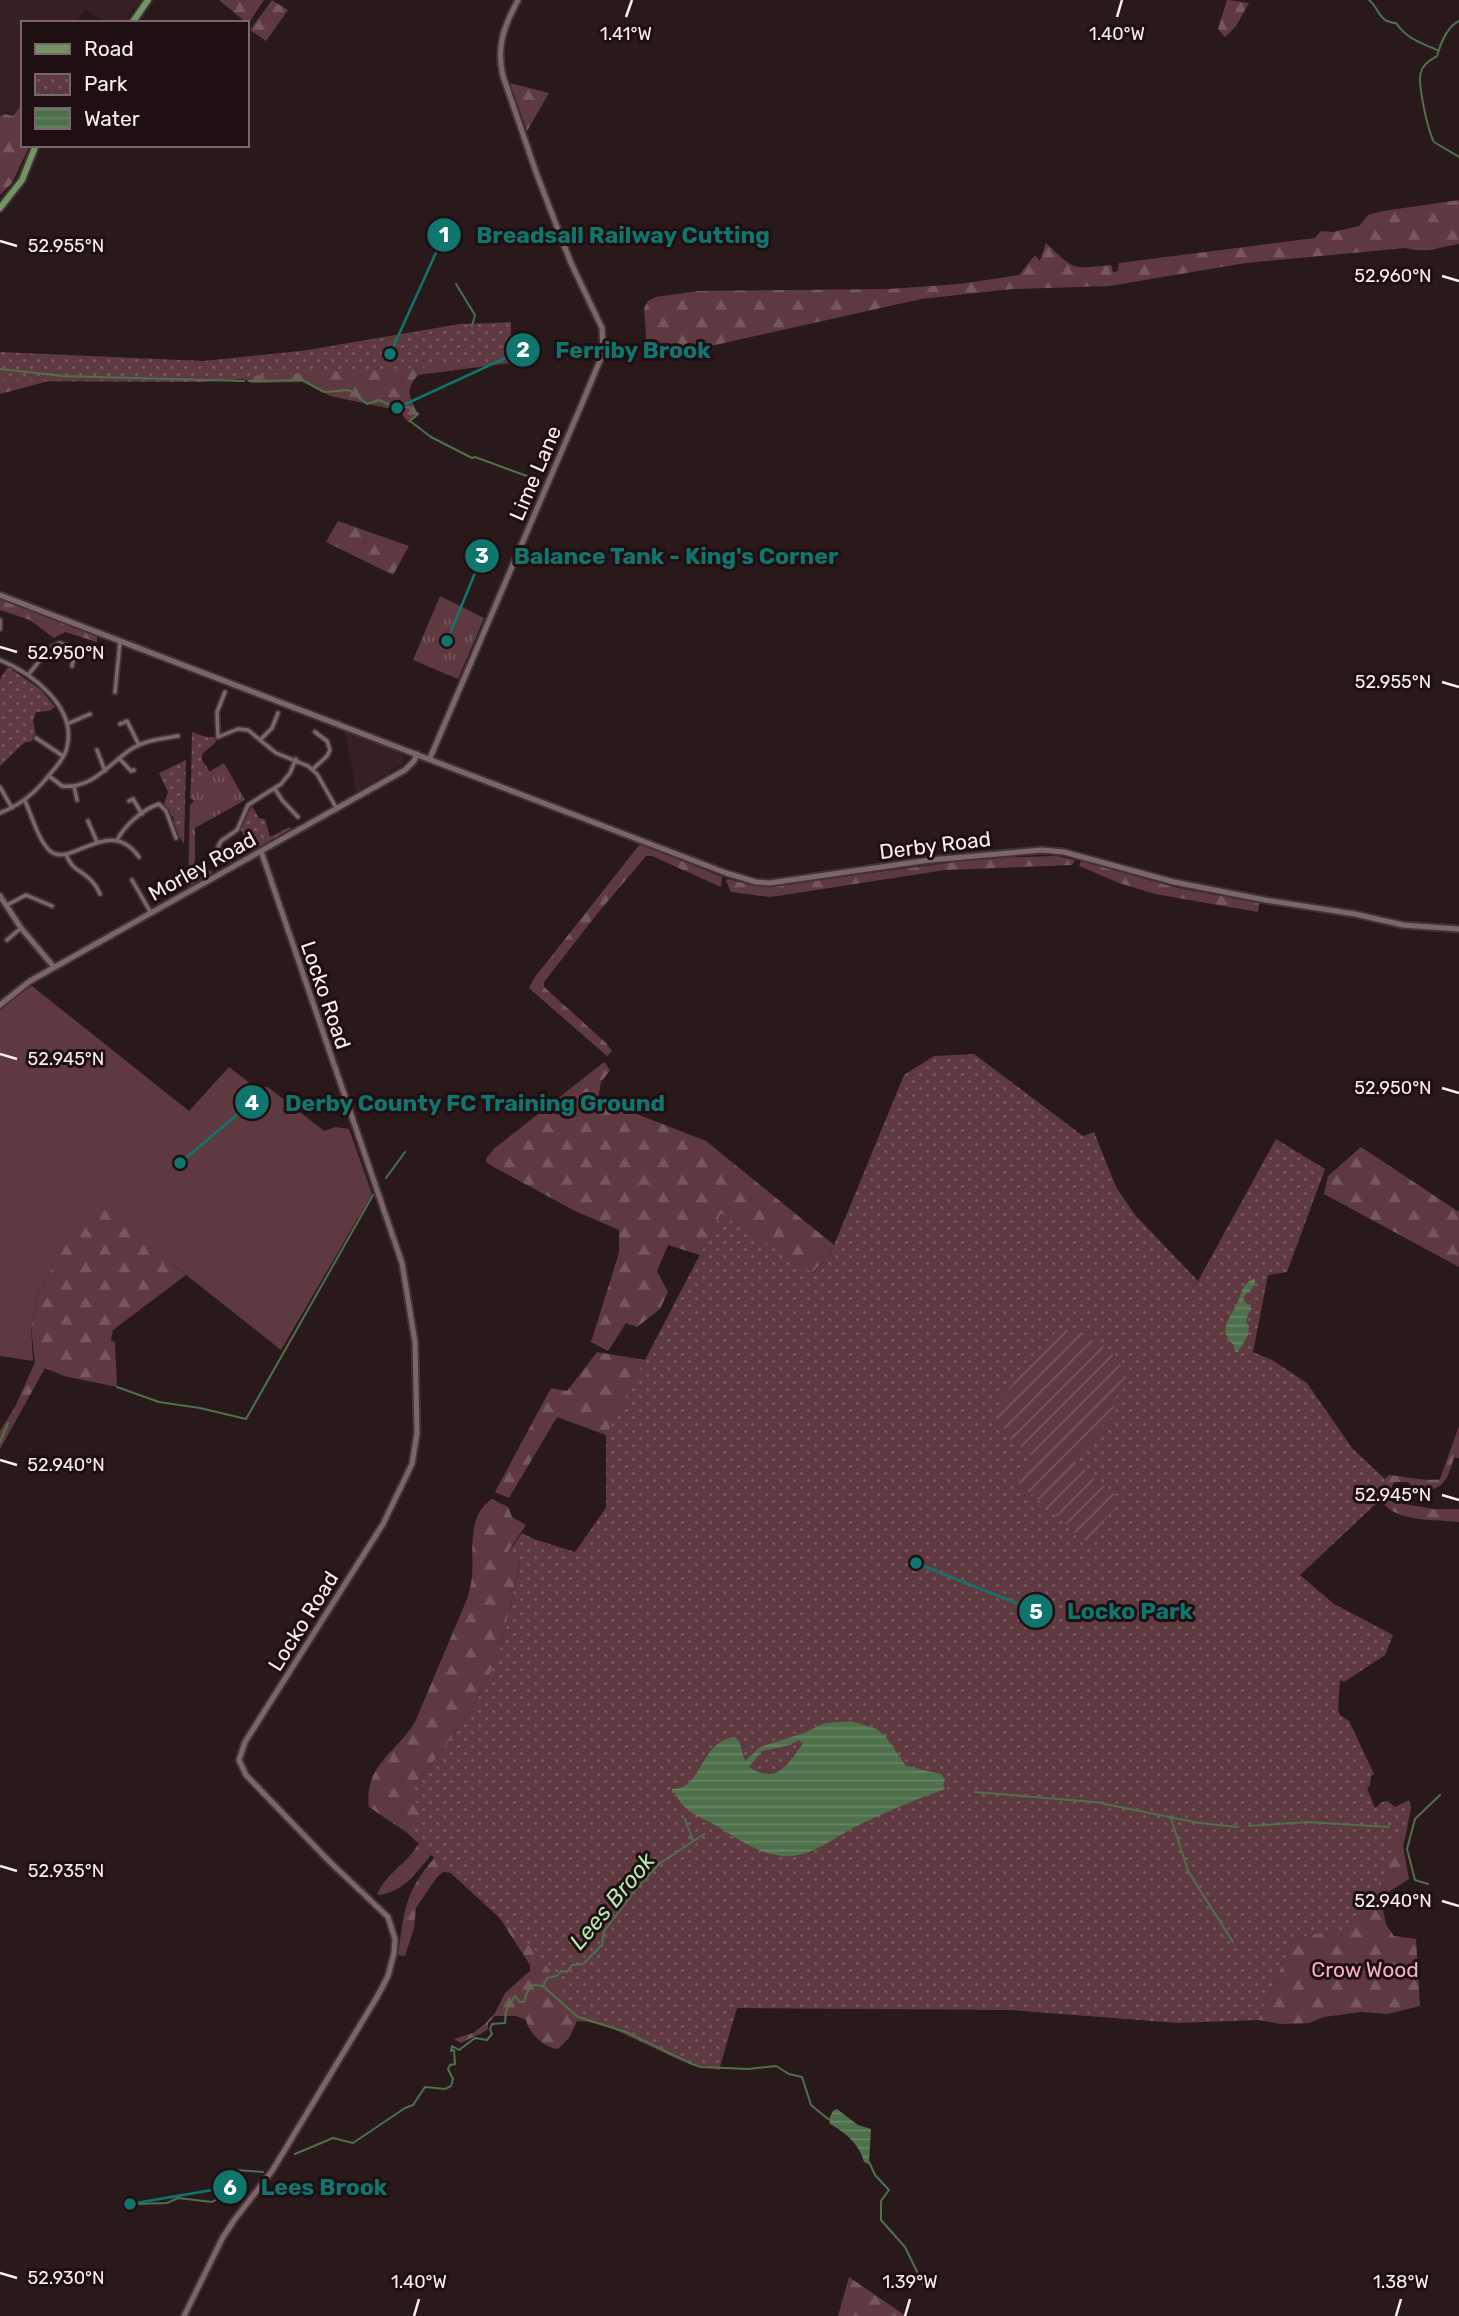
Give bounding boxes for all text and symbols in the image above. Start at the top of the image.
legend [21,21,248,147]
text: 1.41°W [600,23,652,45]
text: 1.40°W [1089,23,1145,45]
text: Road [84,36,134,61]
text: Park [84,71,128,96]
text: Water [84,106,140,131]
callout: Breadsall Railway Cutting [427,213,784,257]
text: Breadsall Railway Cutting [476,221,770,249]
text: 1 [439,222,449,247]
text: 52.955°N [28,235,104,257]
text: 52.960°N [1354,265,1432,287]
callout: Ferriby Brook [506,328,725,372]
text: Ferriby Brook [555,336,711,364]
text: 2 [516,337,530,362]
street label: Lime Lane [504,422,566,524]
callout: Balance Tank - King's Corner [464,534,853,578]
text: Balance Tank - King's Corner [514,542,839,570]
text: 3 [475,543,489,568]
text: 52.950°N [27,642,105,664]
text: 52.955°N [1355,671,1431,693]
street label: Morley Road [144,826,260,906]
street label: Derby Road [878,826,992,864]
street label: Locko Road [296,938,356,1052]
text: 52.945°N [28,1048,104,1070]
text: 52.950°N [1354,1077,1432,1099]
callout: Derby County FC Training Ground [235,1080,679,1124]
text: Derby County FC Training Ground [285,1089,665,1117]
text: 4 [245,1090,259,1115]
text: 52.940°N [27,1454,105,1476]
text: 52.945°N [1355,1484,1431,1506]
street label: Locko Road [263,1567,343,1675]
callout: Locko Park [1019,1589,1207,1633]
text: Locko Park [1067,1597,1193,1625]
text: 5 [1029,1599,1043,1624]
water label: Lees Brook [563,1846,661,1955]
text: 52.935°N [28,1860,104,1882]
text: 52.940°N [1354,1890,1432,1912]
park label: Crow Wood [1311,1957,1419,1982]
callout: Lees Brook [212,2165,402,2209]
text: Lees Brook [261,2173,388,2201]
text: 6 [223,2175,237,2200]
text: 52.930°N [27,2267,105,2289]
text: 1.40°W [391,2271,447,2293]
text: 1.39°W [882,2271,938,2293]
text: 1.38°W [1373,2271,1429,2293]

